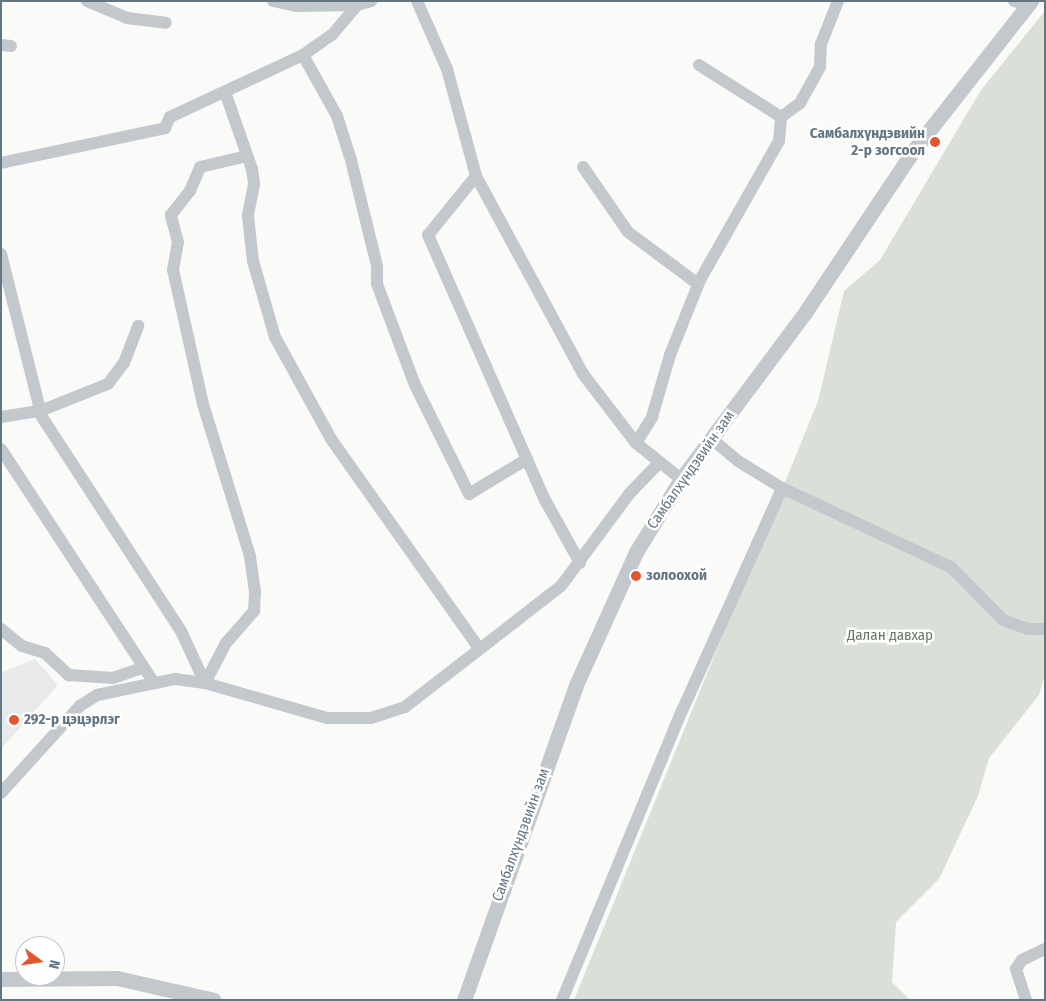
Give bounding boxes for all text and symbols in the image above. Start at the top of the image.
place label: Самбалхүндэвийн 2-р зогсоол [810,124,925,159]
marker: Самбалхүндэвийн 2-р зогсоол [929,136,941,148]
street label: Самбалхүндэвийн зам [643,407,739,533]
place label: золоохой [646,567,707,585]
marker: золоохой [630,570,642,582]
park label: Далан давхар [847,627,933,645]
place label: 292-р цэцэрлэг [24,711,120,729]
marker: 292-р цэцэрлэг [8,714,20,726]
street label: Самбалхүндэвийн зам [489,766,553,904]
north arrow [15,936,65,986]
text: N [45,958,63,971]

